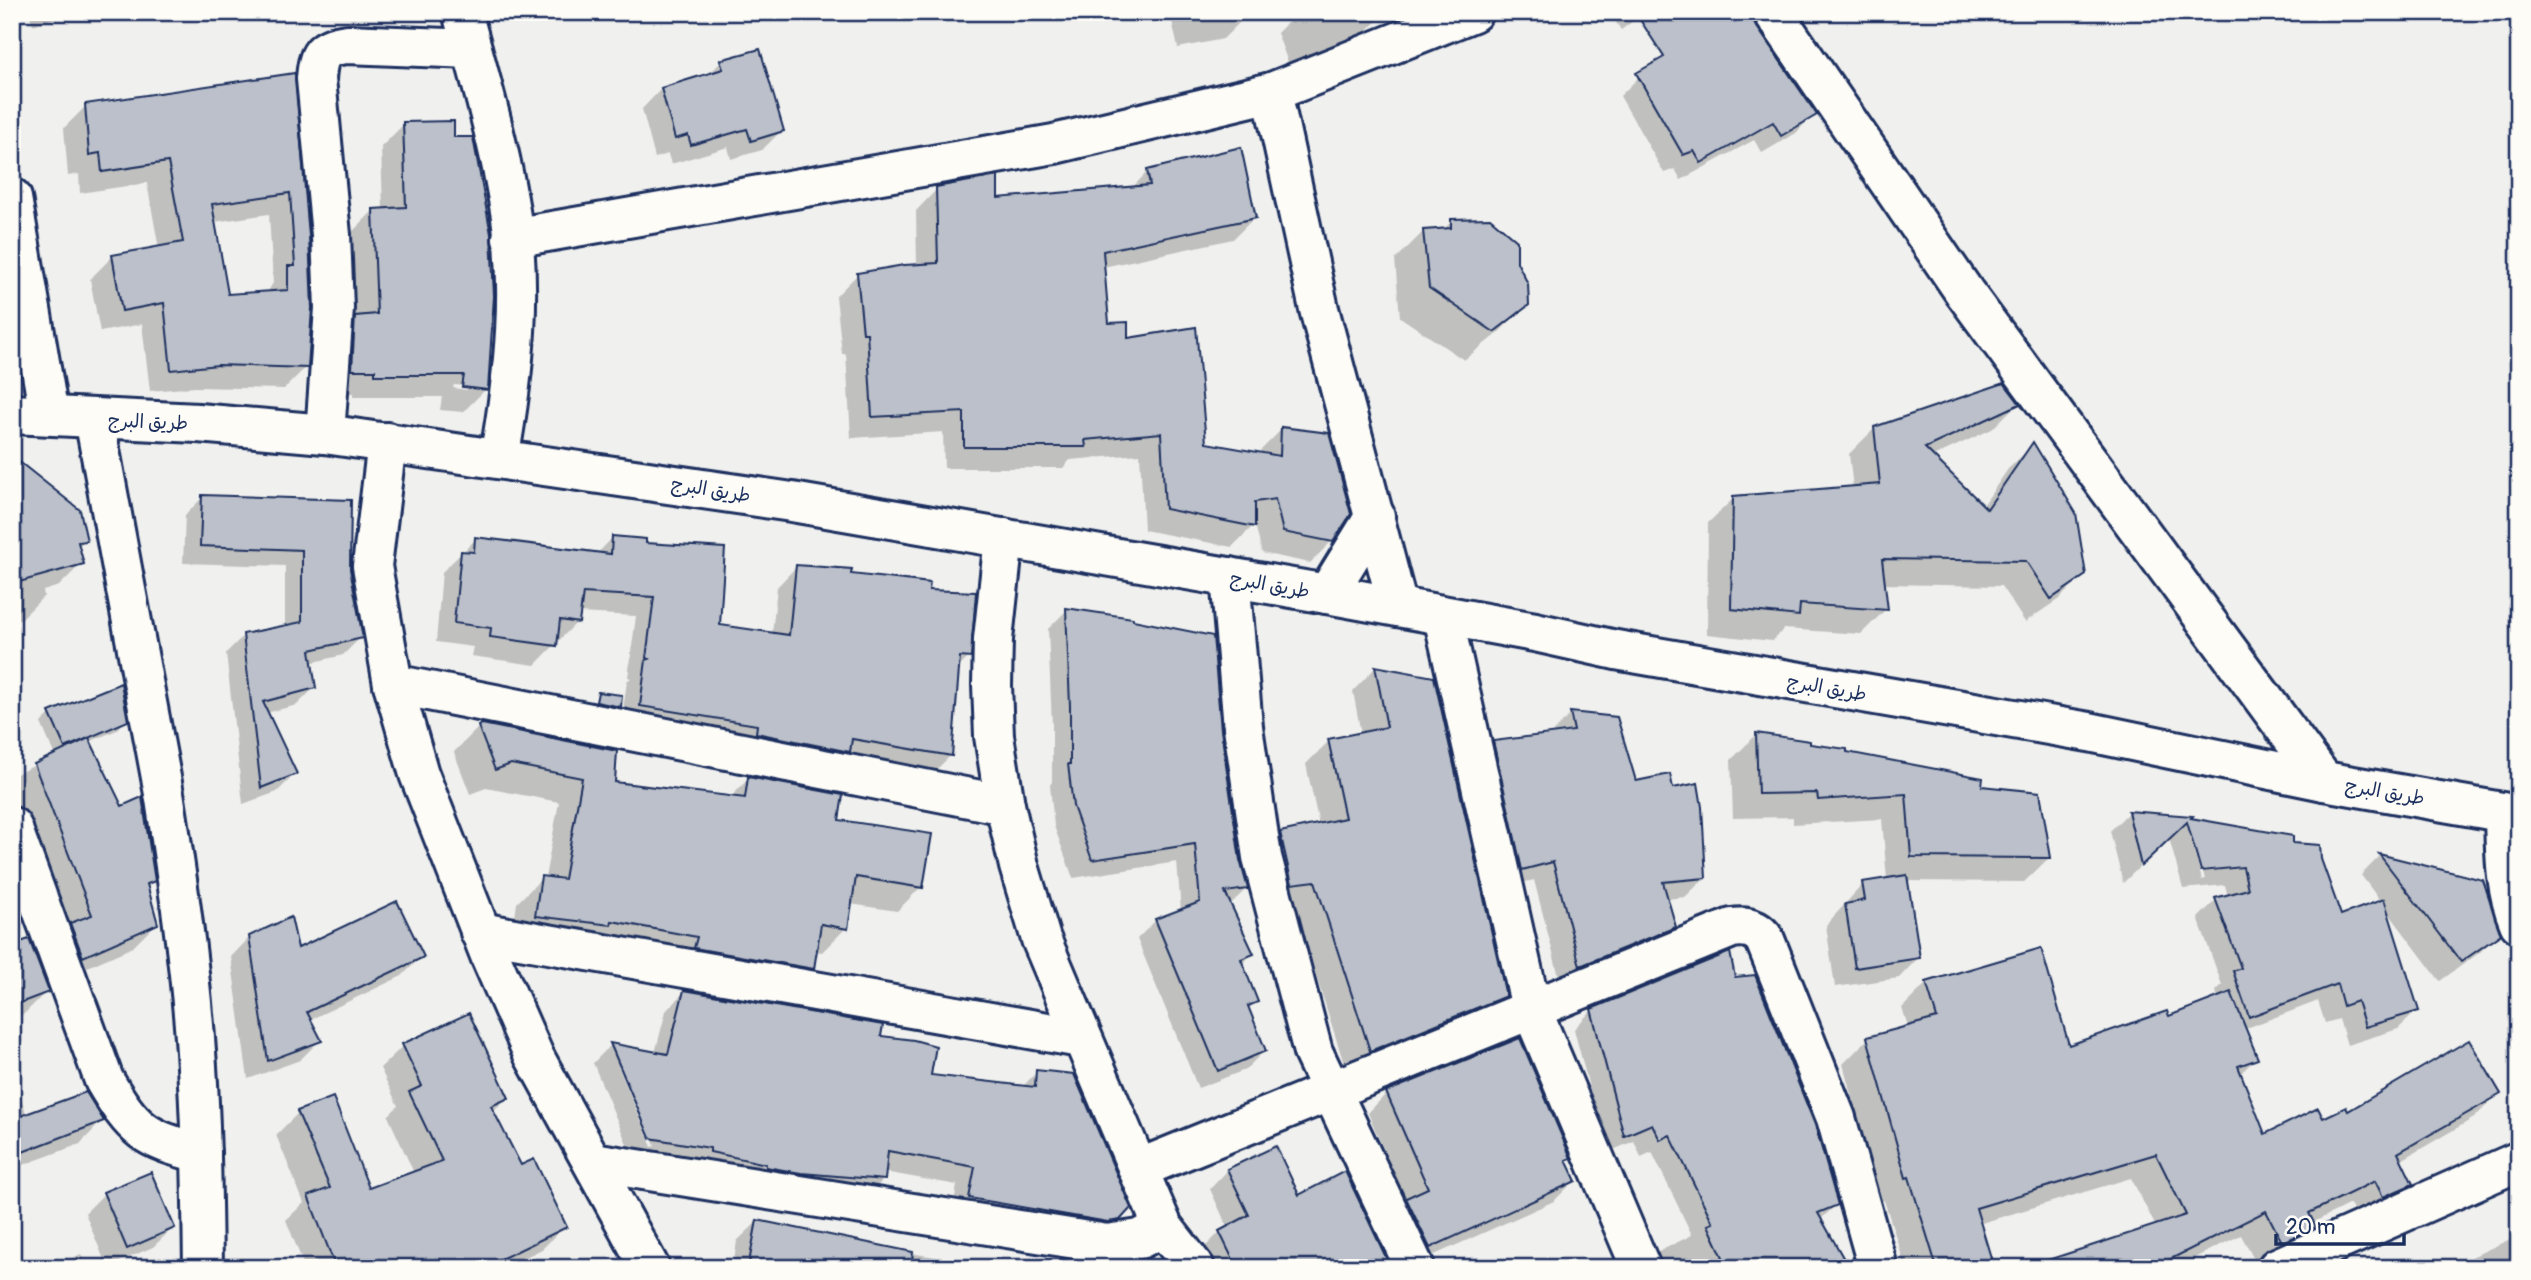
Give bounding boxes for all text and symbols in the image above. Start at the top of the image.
street label: طريق البرج [107,409,189,435]
street label: طريق البرج [669,472,752,508]
street label: طريق البرج [1228,566,1311,604]
street label: طريق البرج [1785,669,1868,707]
street label: طريق البرج [2343,773,2426,811]
scale bar [2276,1203,2403,1247]
text: 20 m [2286,1214,2335,1241]

